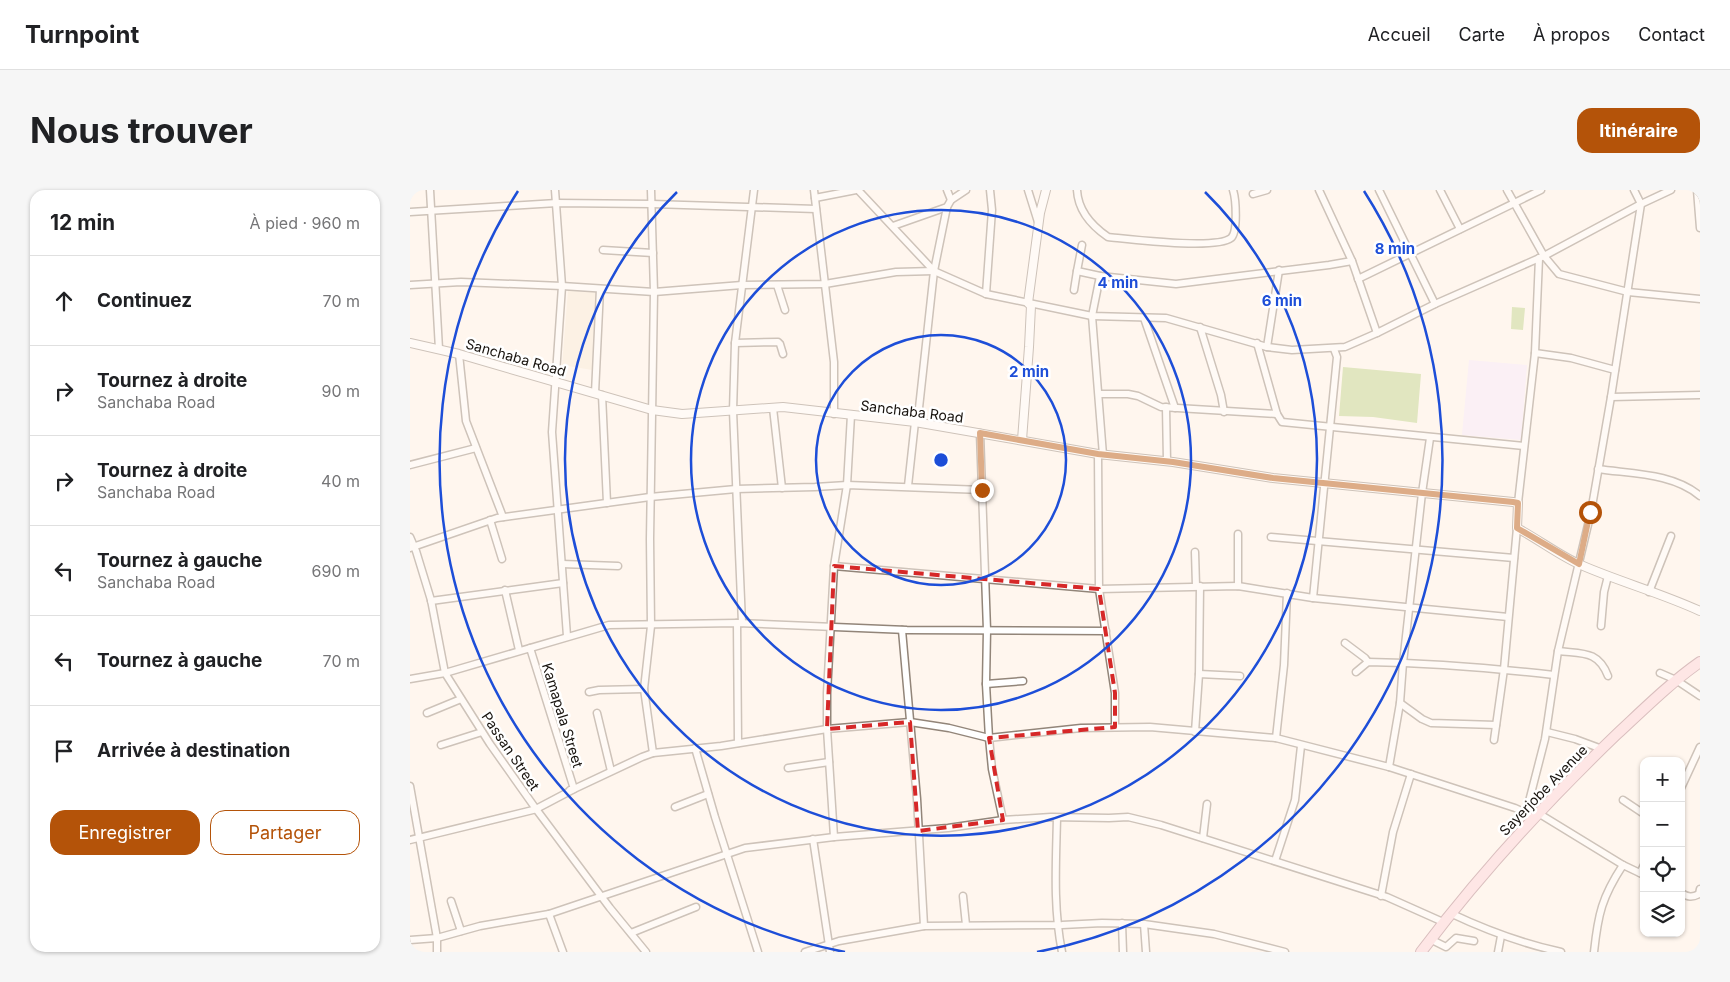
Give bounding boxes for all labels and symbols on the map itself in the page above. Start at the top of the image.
text: 8 min [1375,239,1415,258]
text: 4 min [1098,273,1138,292]
text: 6 min [1262,291,1302,310]
street label: Sanchaba Road [464,335,568,379]
text: 2 min [1009,362,1049,381]
street label: Sanchaba Road [860,396,964,426]
centre of rings [932,451,950,469]
route end [971,479,994,502]
route start [1579,501,1602,524]
street label: Kamapala Street [539,661,587,770]
street label: Passan Street [478,708,544,794]
street label: Sayerjobe Avenue [1495,741,1591,839]

